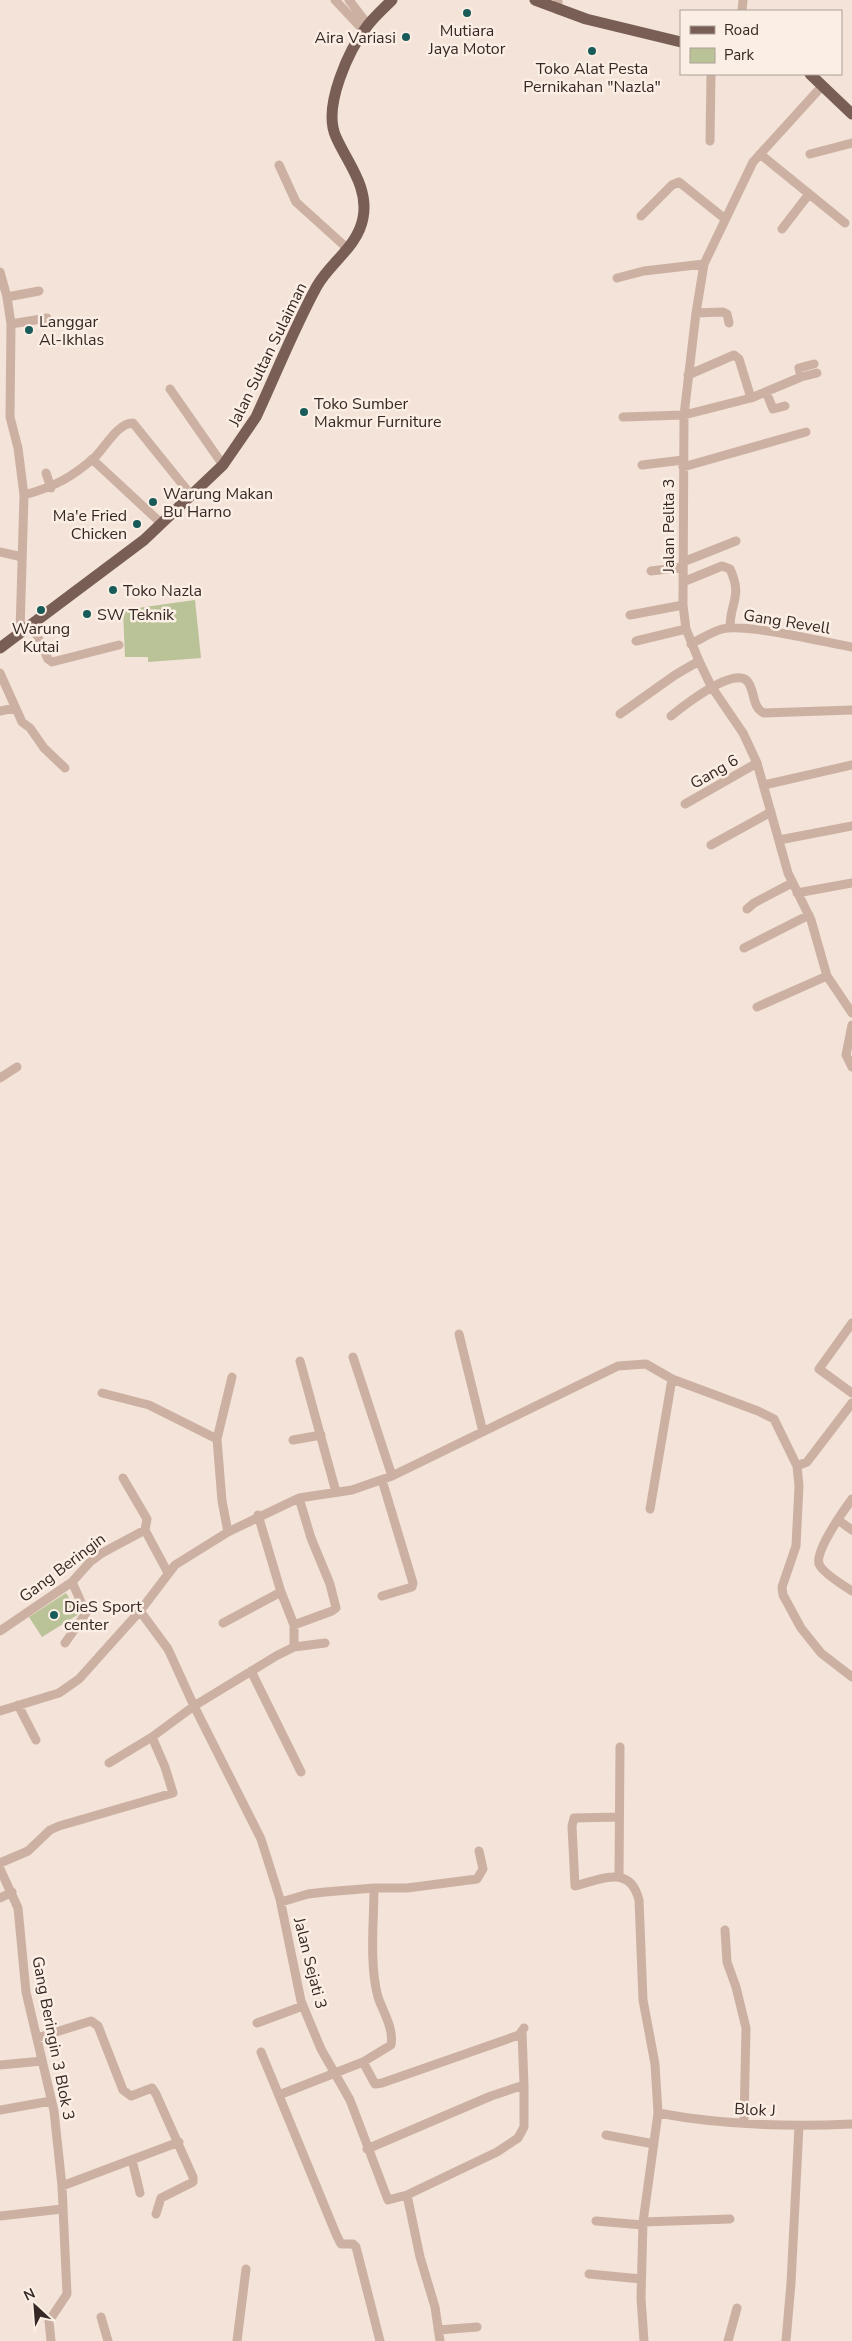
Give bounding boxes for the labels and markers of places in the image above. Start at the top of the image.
marker: Mutiara Jaya Motor [461,7,473,19]
place label: Mutiara Jaya Motor [428,20,506,60]
place label: Aira Variasi [314,27,396,49]
marker: Aira Variasi [400,31,412,43]
marker: Toko Alat Pesta Pernikahan "Nazla" [586,45,598,57]
place label: Toko Alat Pesta Pernikahan "Nazla" [523,58,661,98]
place label: Langgar Al-Ikhlas [39,311,104,351]
marker: Langgar Al-Ikhlas [23,324,35,336]
place label: Toko Sumber Makmur Furniture [314,393,441,433]
marker: Toko Sumber Makmur Furniture [298,406,310,418]
place label: Warung Makan Bu Harno [163,483,273,523]
marker: Warung Makan Bu Harno [147,496,159,508]
place label: Ma'e Fried Chicken [53,505,127,545]
marker: Ma'e Fried Chicken [131,518,143,530]
place label: Toko Nazla [123,580,202,602]
marker: Toko Nazla [107,584,119,596]
marker: Warung Kutai [35,604,47,616]
place label: SW Teknik [97,604,175,626]
marker: SW Teknik [81,608,93,620]
place label: Warung Kutai [12,618,70,658]
place label: DieS Sport center [64,1596,142,1636]
marker: DieS Sport center [48,1609,60,1621]

